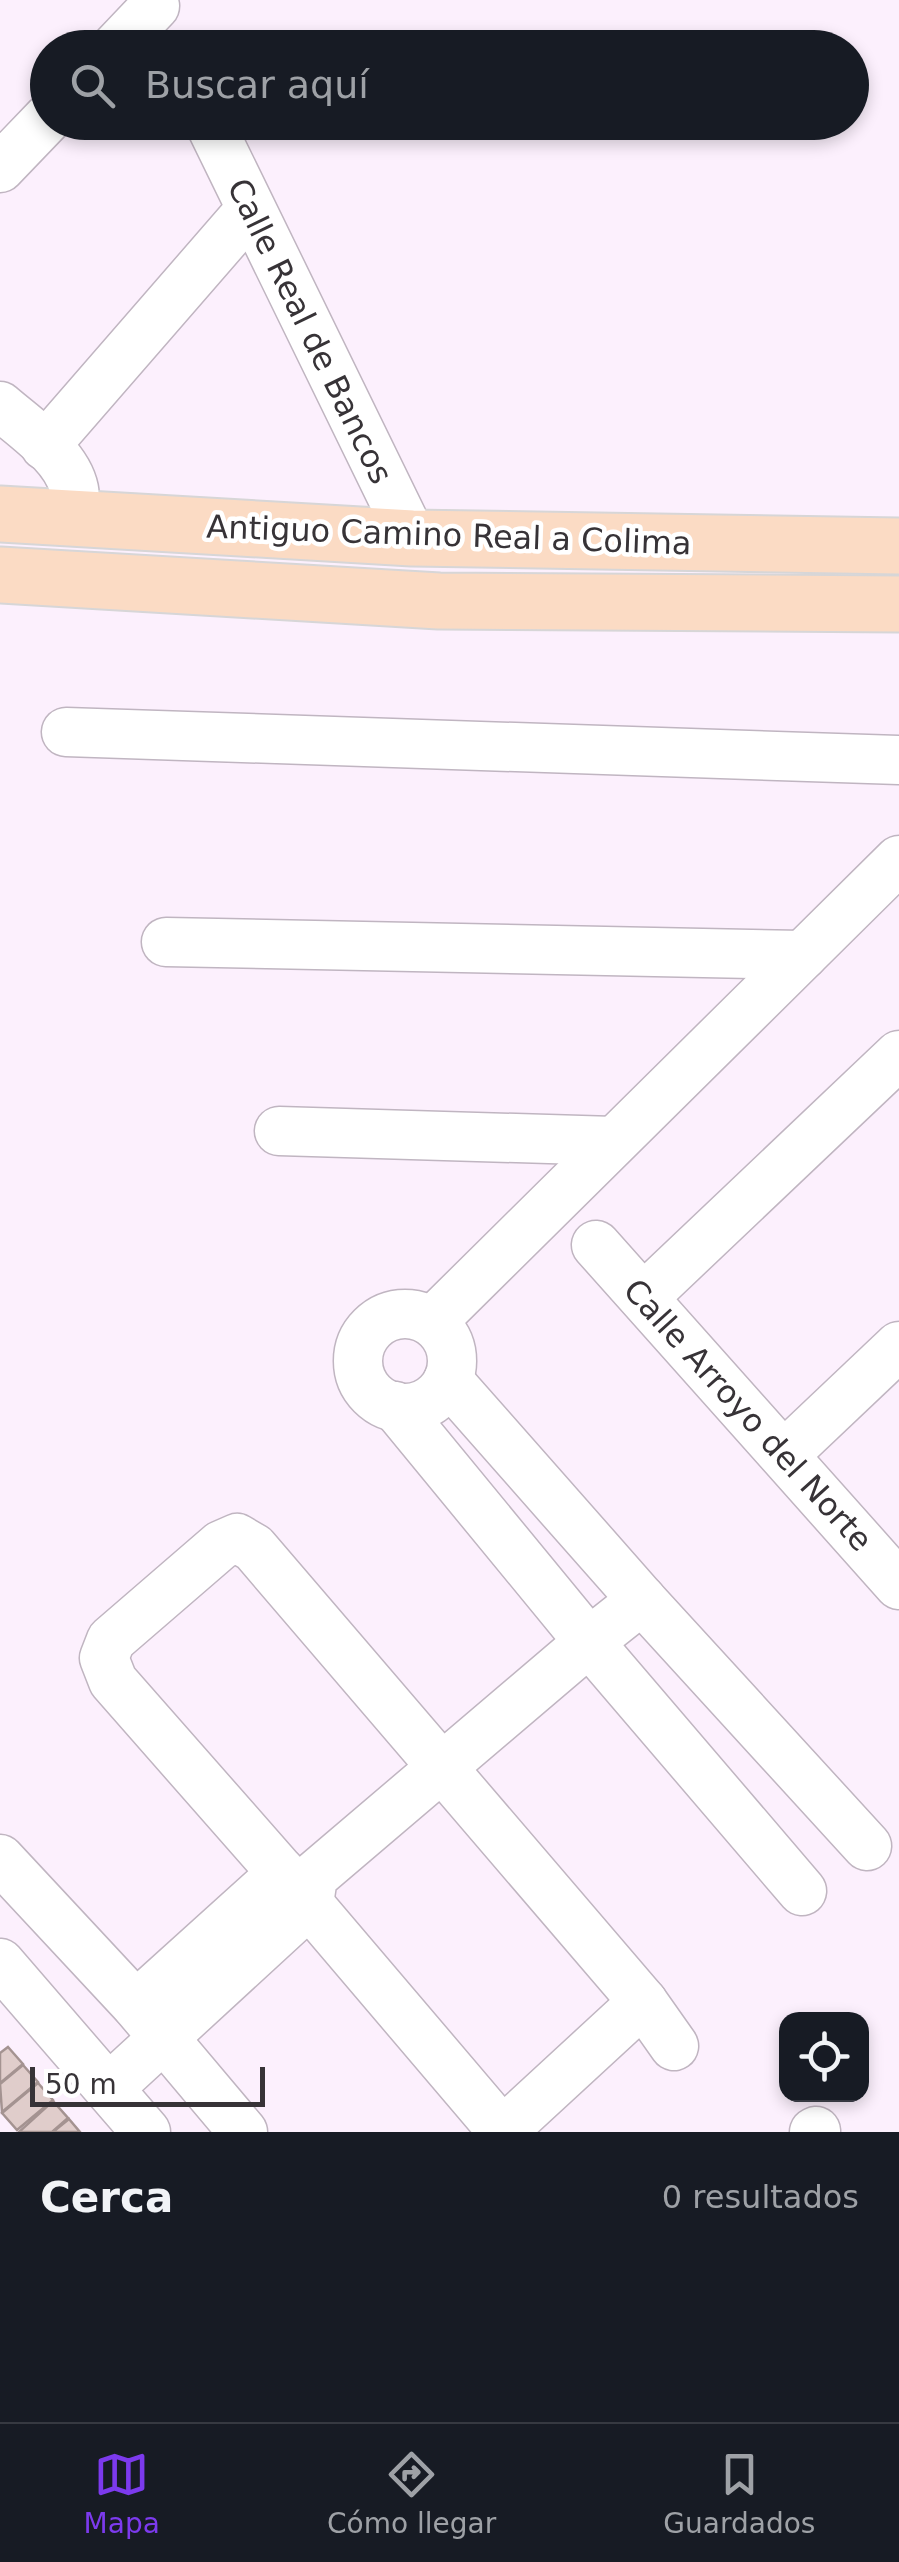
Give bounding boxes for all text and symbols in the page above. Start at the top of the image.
search box [30,30,869,140]
icon: search [65,58,120,113]
text: Buscar aquí [145,63,369,107]
street label: Calle Real de Bancos [220,172,400,490]
street label: Antiguo Camino Real a Colima [206,508,692,562]
street label: Calle Arroyo del Norte [616,1271,880,1559]
map controls [779,2012,869,2102]
button: locate [779,2012,869,2102]
scale bar [30,2062,265,2106]
text: 50 m [45,2068,117,2101]
text: Cerca [40,2173,173,2222]
text: 0 resultados [662,2178,859,2216]
tab: Mapa [84,2447,160,2540]
tab: Cómo llegar [327,2447,496,2540]
tab: Guardados [663,2447,815,2540]

